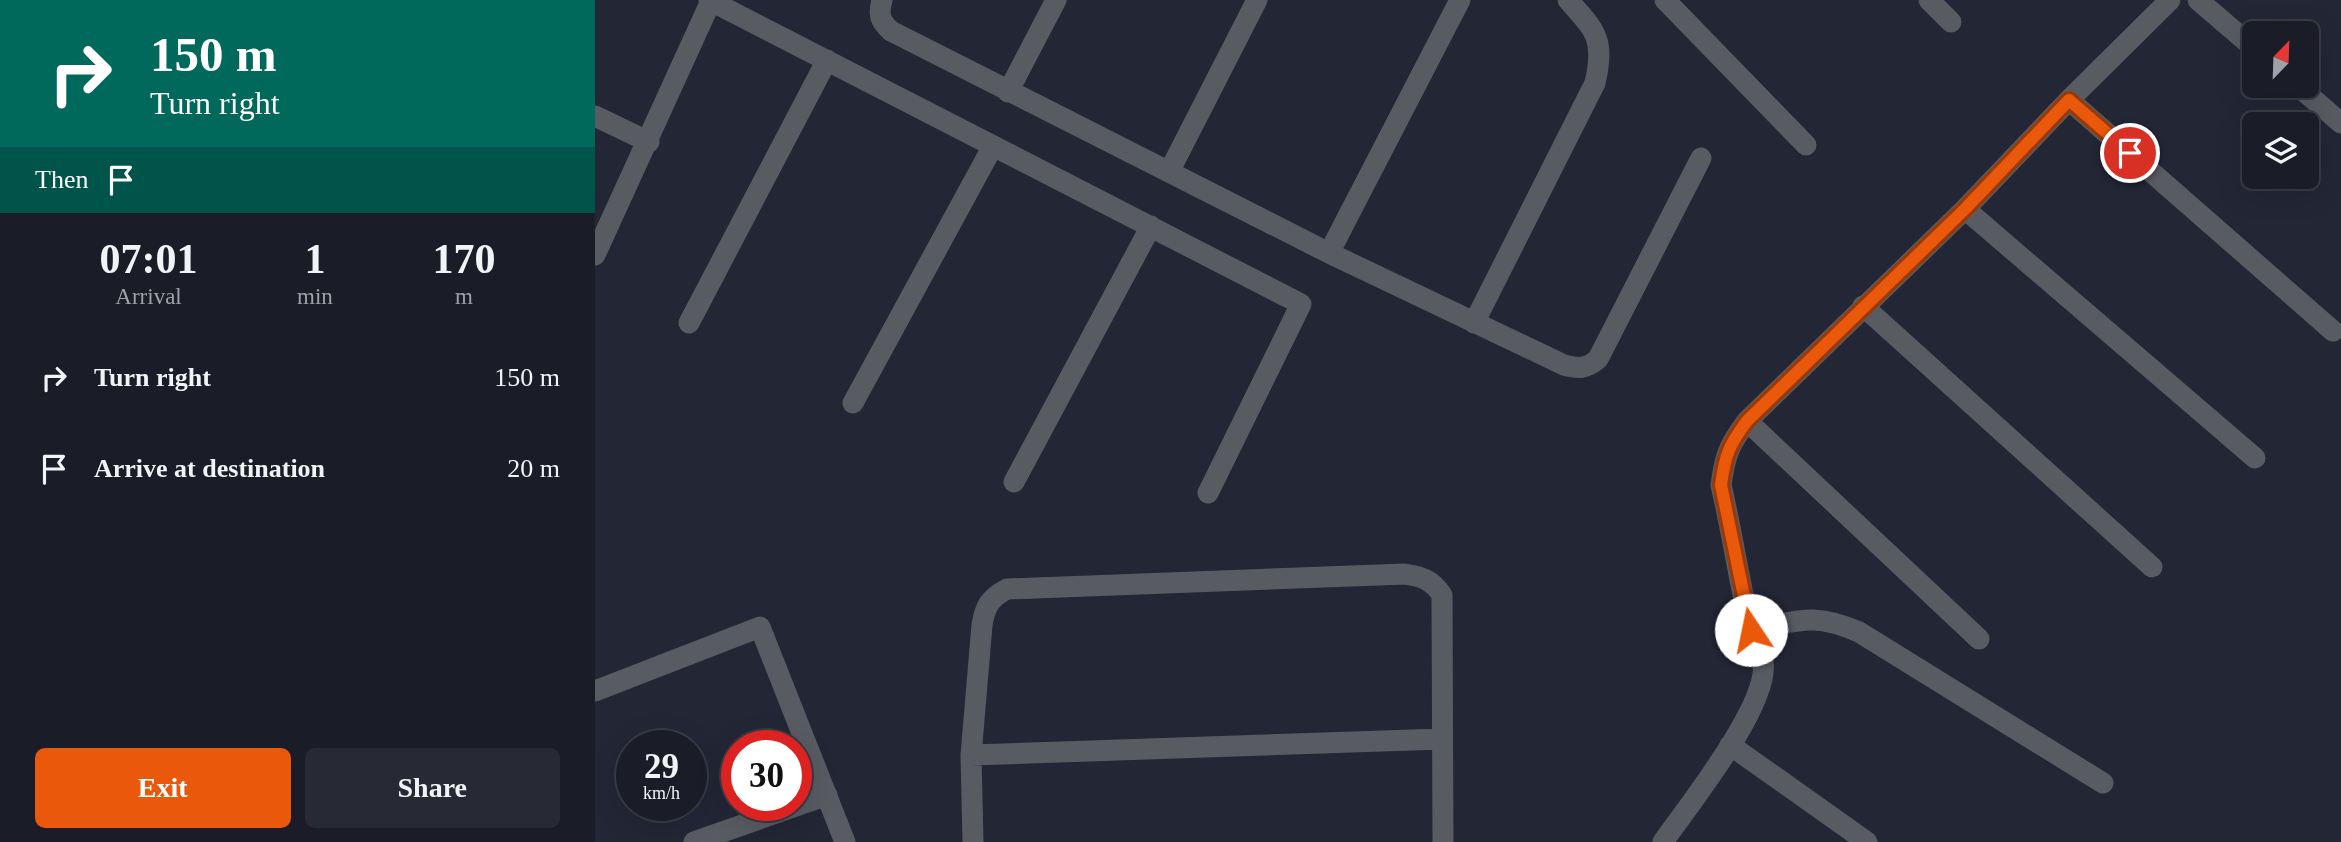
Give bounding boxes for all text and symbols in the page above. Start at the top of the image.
north arrow [2242,21,2319,98]
map controls [2242,21,2319,189]
text: 150 m [150,27,277,82]
icon: right [35,28,126,119]
text: Turn right [150,85,280,121]
button: layers [2242,112,2319,189]
pin [2100,123,2160,183]
icon: arrive [2111,134,2149,172]
icon: arrive [102,161,140,199]
text: Then [35,165,88,194]
text: 07:01 [100,236,198,282]
text: 1 [304,236,325,282]
text: 170 [432,236,495,282]
text: Arrival [115,284,182,309]
text: min [297,284,333,309]
text: m [455,284,473,309]
icon: right [35,359,73,397]
text: Turn right [94,363,211,392]
text: 150 m [494,363,560,392]
icon: arrive [35,450,73,488]
text: Arrive at destination [94,454,325,483]
text: 20 m [507,454,560,483]
position arrow [1714,593,1788,667]
speed limit sign: 30 [721,730,812,821]
text: 29 [644,747,679,786]
button: Exit [35,748,291,828]
button: Share [305,748,560,828]
text: km/h [643,783,680,803]

